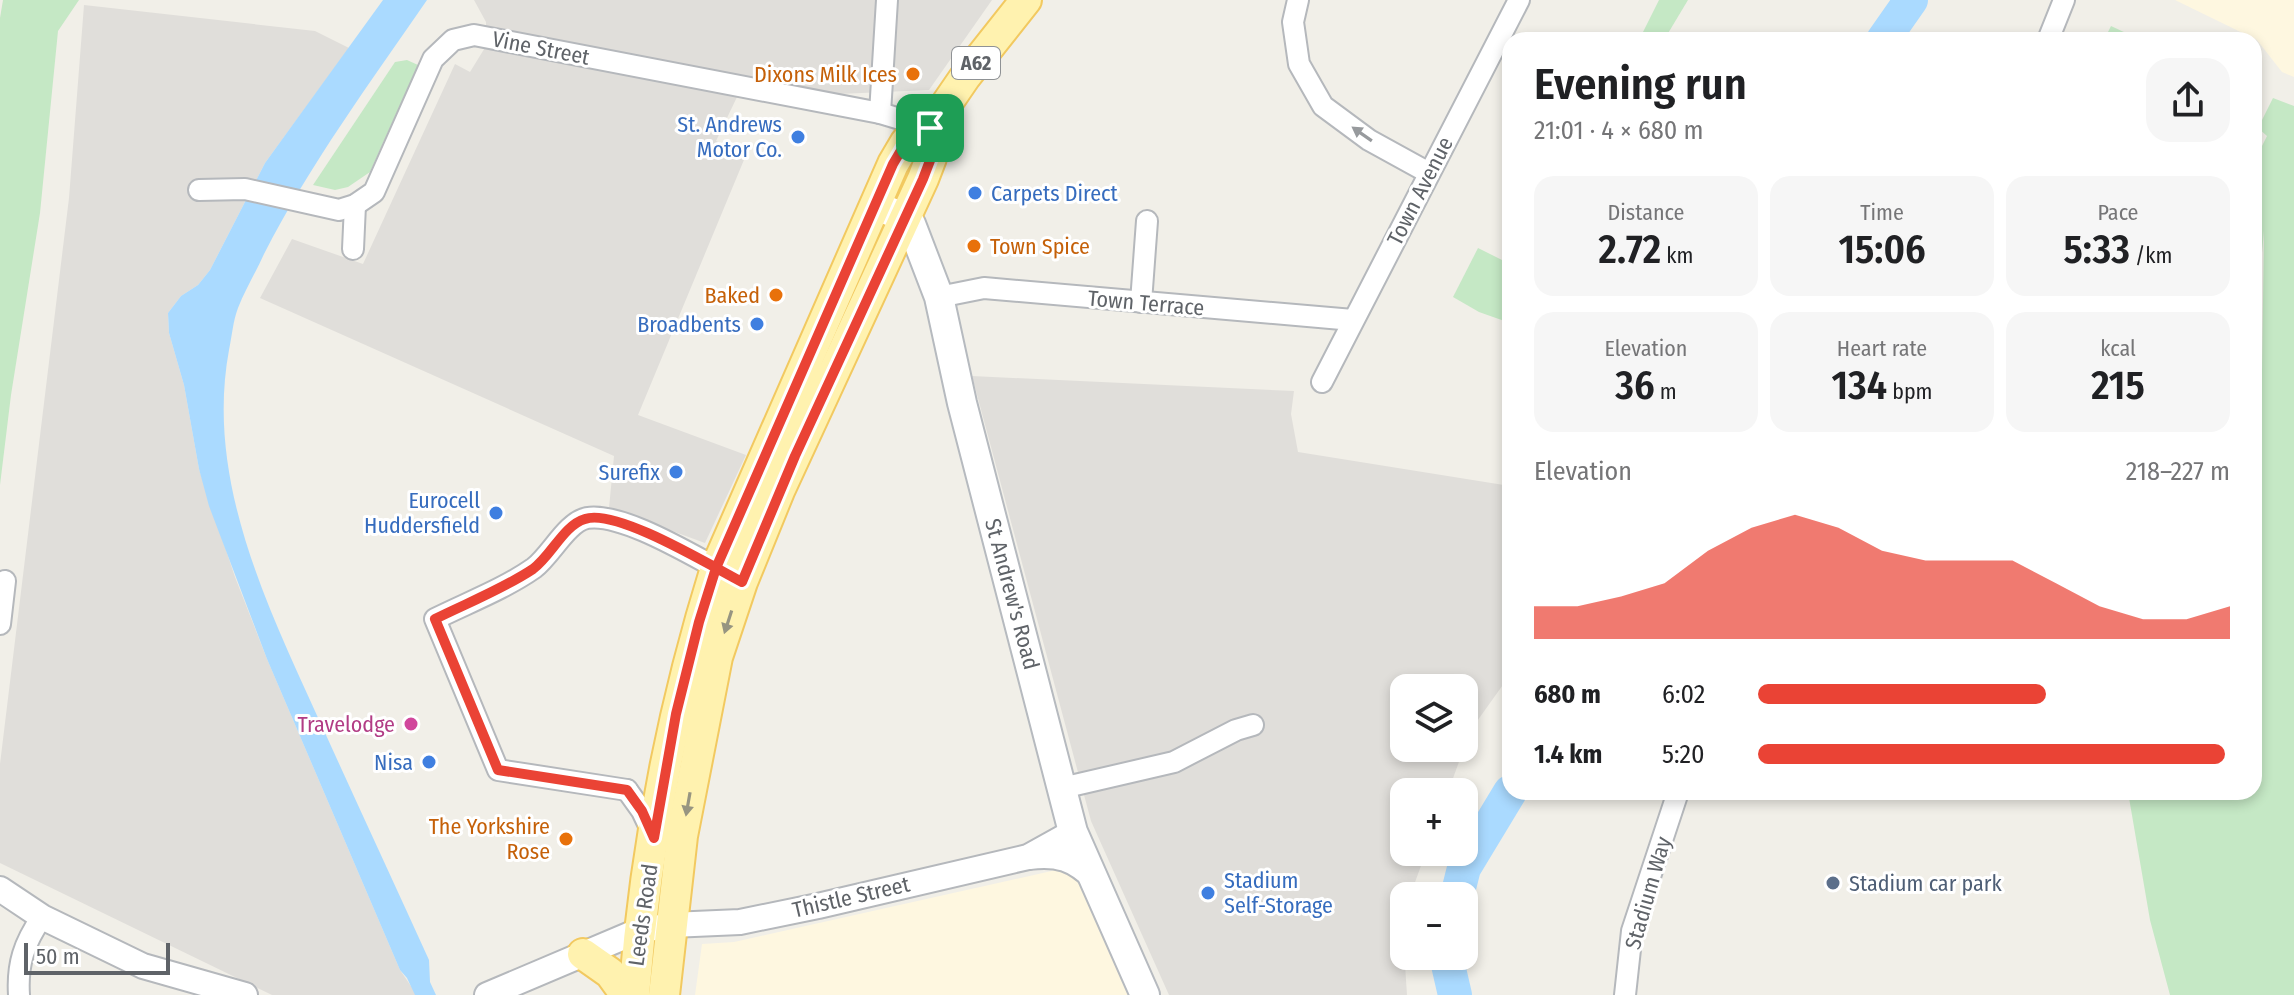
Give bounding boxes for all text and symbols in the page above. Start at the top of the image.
street label: Vine Street [490,25,593,71]
road number: A62 [952,47,1000,79]
text: Evening run [1534,58,1747,111]
button: share [2146,58,2230,142]
place label: Dixons Milk Ices [754,61,897,88]
marker: Dixons Milk Ices [904,65,922,83]
pin [896,94,964,162]
icon: arrive [908,106,952,150]
place label: St. Andrews Motor Co. [677,111,782,163]
text: 21:01 · 4 × 680 m [1534,115,1703,146]
one-way arrow [1351,127,1372,142]
marker: St. Andrews Motor Co. [789,128,807,146]
street label: Town Avenue [1381,132,1459,250]
place label: Carpets Direct [991,180,1118,207]
marker: Carpets Direct [966,184,984,202]
text: Distance [1607,199,1685,226]
text: Time [1860,199,1904,226]
text: Pace [2097,199,2139,226]
text: 2.72 [1599,226,1661,274]
text: 15:06 [1838,226,1926,274]
text: 5:33 [2063,226,2130,274]
place label: Town Spice [990,233,1090,260]
marker: Town Spice [965,237,983,255]
text: km [1661,242,1693,269]
text: /km [2130,242,2173,269]
place label: Baked [704,282,760,309]
street label: Town Terrace [1087,284,1205,322]
marker: Baked [767,286,785,304]
place label: Broadbents [637,311,741,338]
marker: Broadbents [748,315,766,333]
text: Elevation [1605,335,1687,362]
text: Heart rate [1837,335,1927,362]
text: kcal [2100,335,2136,362]
text: 36 [1615,362,1655,410]
text: 134 [1831,362,1887,410]
text: 215 [2091,362,2145,410]
text: m [1655,378,1677,405]
text: bpm [1887,378,1933,405]
text: Elevation [1534,456,1632,487]
text: 218–227 m [2126,456,2230,487]
place label: Surefix [599,459,660,486]
marker: Surefix [667,463,685,481]
place label: Eurocell Huddersfield [364,487,480,539]
marker: Eurocell Huddersfield [487,504,505,522]
street label: St Andrew's Road [979,516,1045,672]
one-way arrow [722,610,734,634]
map controls [1390,674,1478,970]
button: layers [1390,674,1478,762]
text: 680 m [1534,679,1601,710]
text: 6:02 [1662,679,1705,710]
place label: Travelodge [298,711,395,738]
marker: Travelodge [402,715,420,733]
text: 1.4 km [1534,739,1602,770]
text: 5:20 [1662,739,1704,770]
place label: Nisa [374,749,413,776]
marker: Nisa [420,753,438,771]
button: + [1390,778,1478,866]
one-way arrow [681,791,694,816]
place label: The Yorkshire Rose [429,813,550,865]
marker: The Yorkshire Rose [557,830,575,848]
street label: Stadium Way [1619,833,1677,952]
street label: Leeds Road [622,862,664,968]
place label: Stadium Self-Storage [1224,867,1333,919]
street label: Thistle Street [790,870,913,924]
place label: Stadium car park [1849,870,2002,897]
marker: Stadium car park [1824,874,1842,892]
button: − [1390,882,1478,970]
marker: Stadium Self-Storage [1199,884,1217,902]
scale bar [24,939,170,975]
text: 50 m [36,943,80,970]

